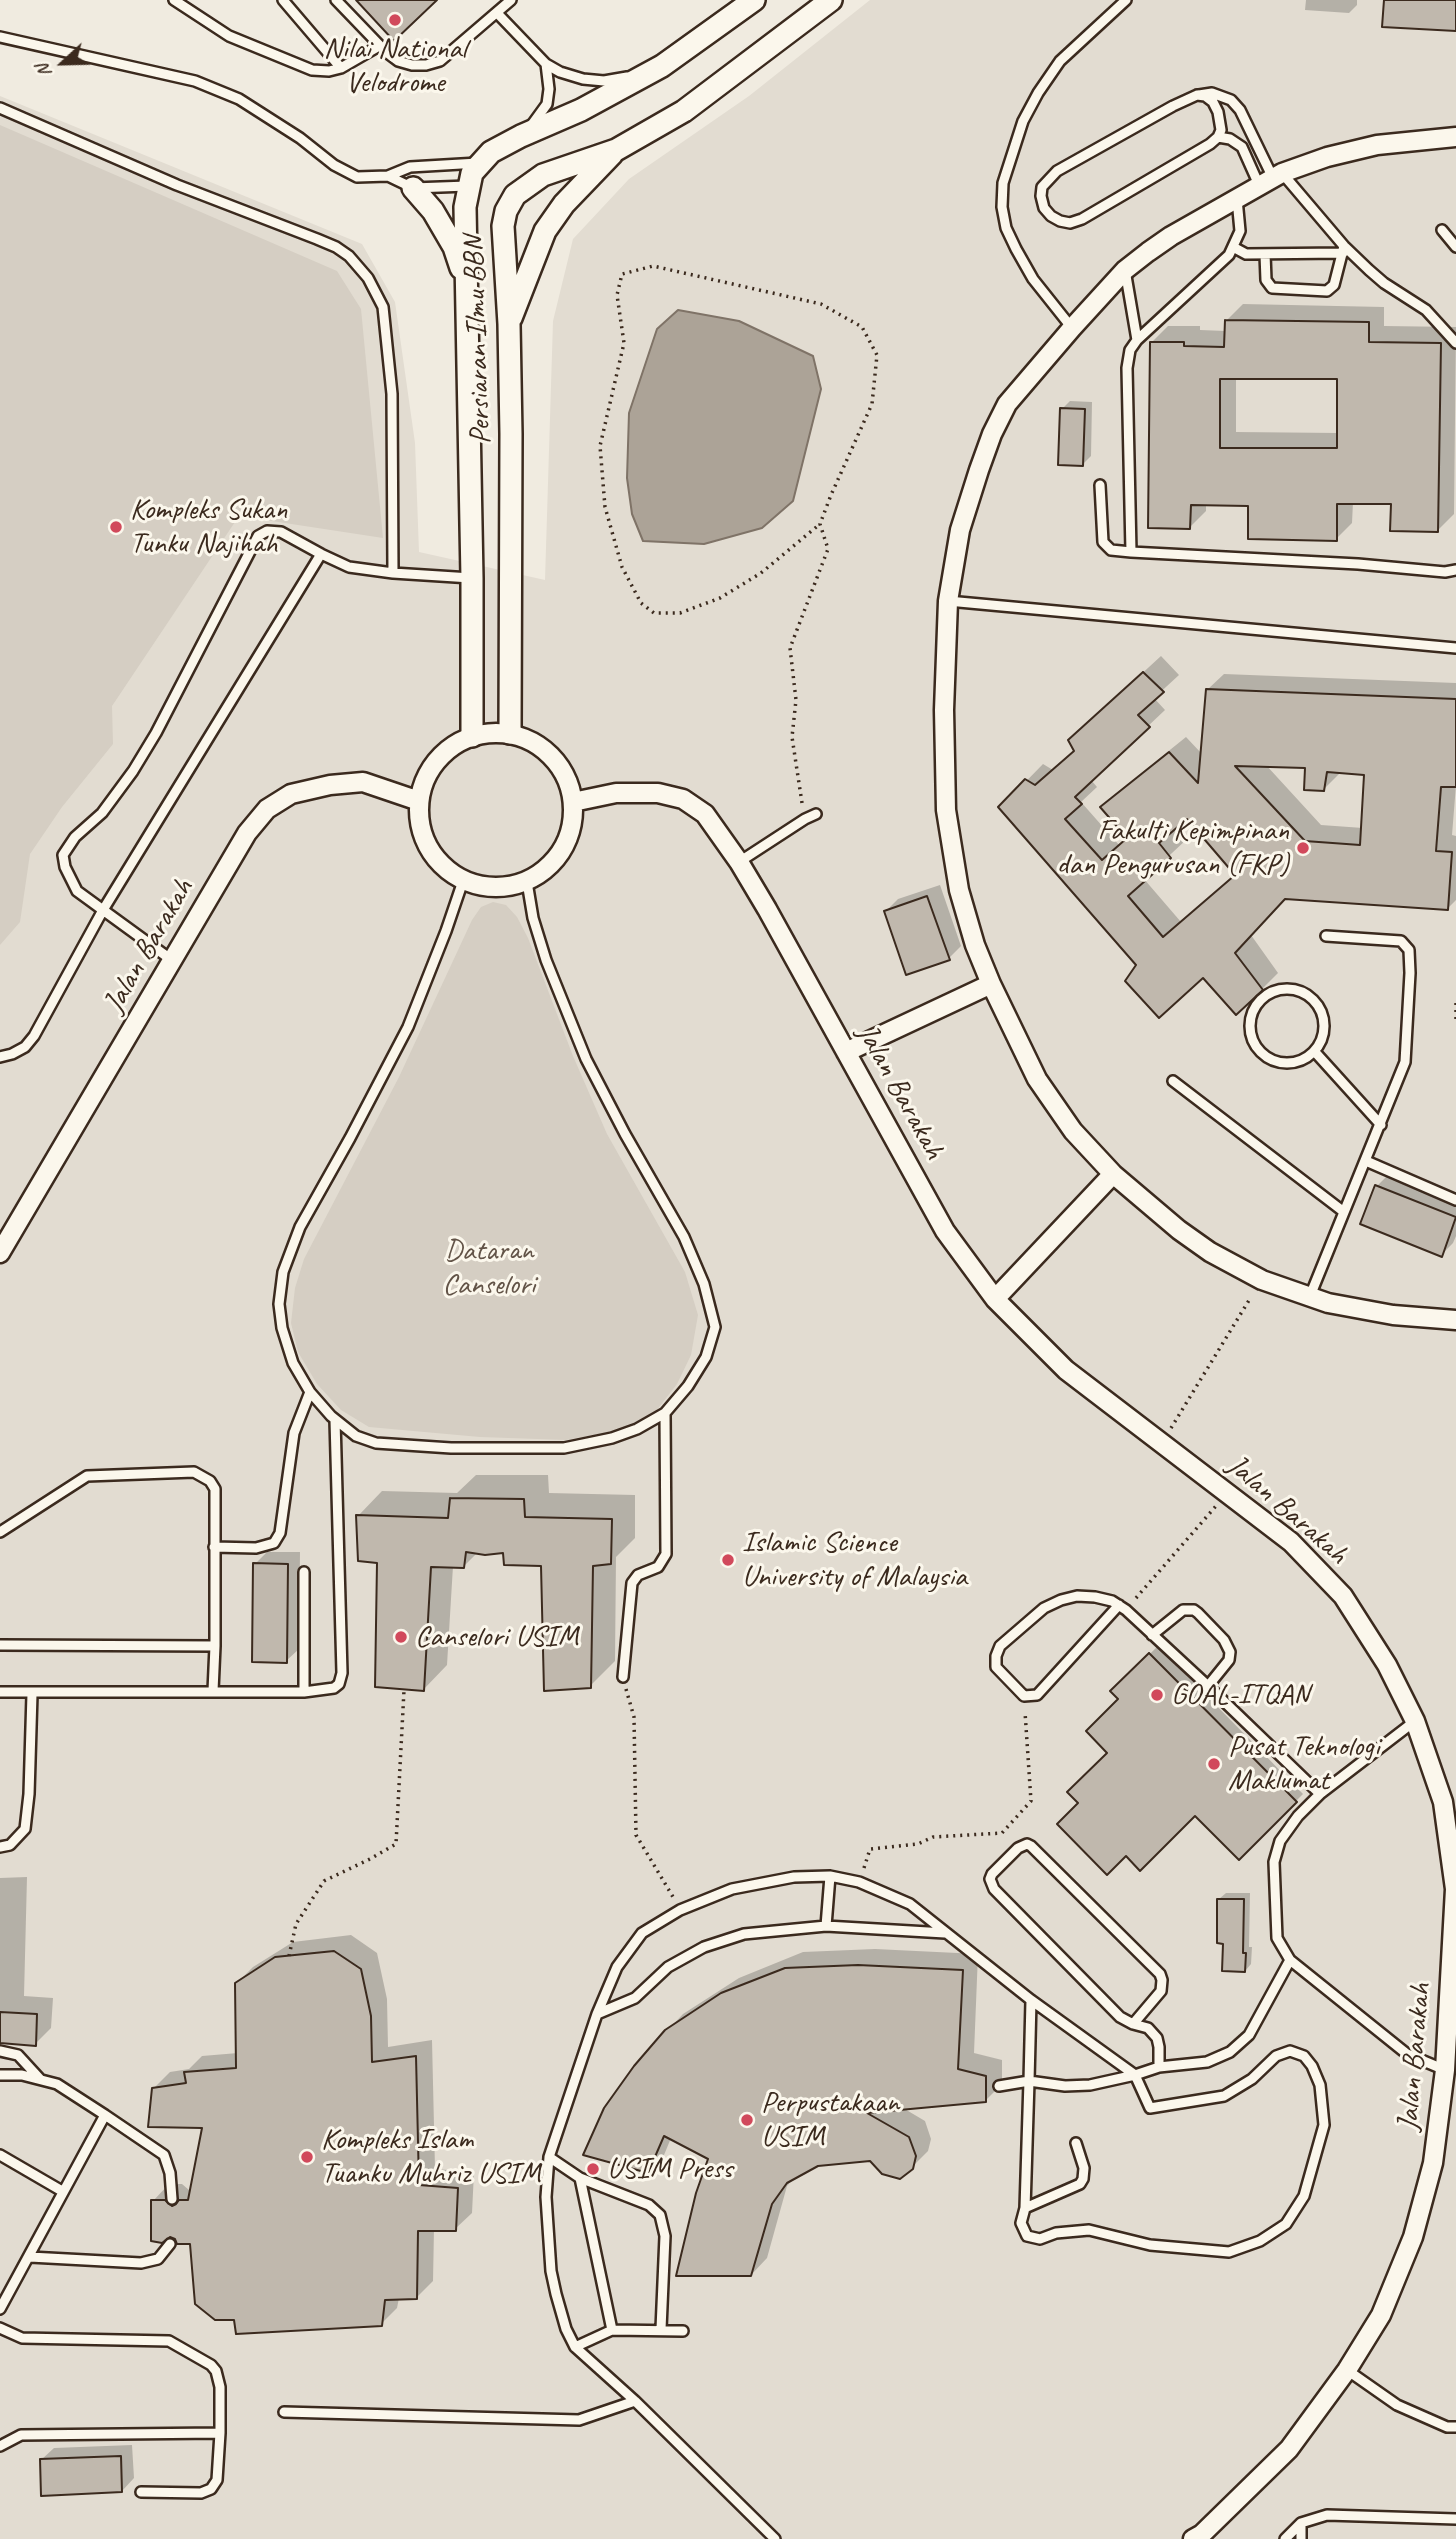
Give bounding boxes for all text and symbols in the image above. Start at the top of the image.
marker: Nilai National Velodrome [387,12,403,28]
north arrow [28,28,98,98]
place label: Nilai National Velodrome [323,31,467,102]
text: N [30,61,57,81]
street label: Persiaran Ilmu BBN [456,235,500,445]
place label: Kompleks Sukan Tunku Najihah [130,492,287,562]
marker: Kompleks Sukan Tunku Najihah [108,519,124,535]
place label: Fakulti Kepimpinan dan Pengurusan (FKP) [1057,813,1289,884]
marker: Fakulti Kepimpinan dan Pengurusan (FKP) [1295,840,1311,856]
street label: Jalan Barakah [96,873,202,1019]
street label: Jalan Barakah [848,1018,952,1166]
park label: Dataran Canselori [443,1233,535,1304]
street label: Jalan Barakah [1219,1448,1355,1572]
place label: Islamic Science University of Malaysia [742,1525,967,1596]
marker: Islamic Science University of Malaysia [720,1552,736,1568]
place label: Canselori USIM [415,1619,578,1655]
marker: Canselori USIM [393,1629,409,1645]
place label: GOAL-ITQAN [1171,1677,1309,1713]
marker: GOAL-ITQAN [1149,1687,1165,1703]
place label: Pusat Teknologi Maklumat [1228,1729,1380,1800]
marker: Pusat Teknologi Maklumat [1206,1756,1222,1772]
street label: Jalan Barakah [1391,1982,1439,2132]
place label: Perpustakaan USIM [761,2085,899,2156]
marker: Perpustakaan USIM [739,2112,755,2128]
place label: Kompleks Islam Tuanku Muhriz USIM [321,2122,541,2192]
marker: Kompleks Islam Tuanku Muhriz USIM [299,2149,315,2165]
place label: USIM Press [607,2151,732,2187]
marker: USIM Press [585,2161,601,2177]

